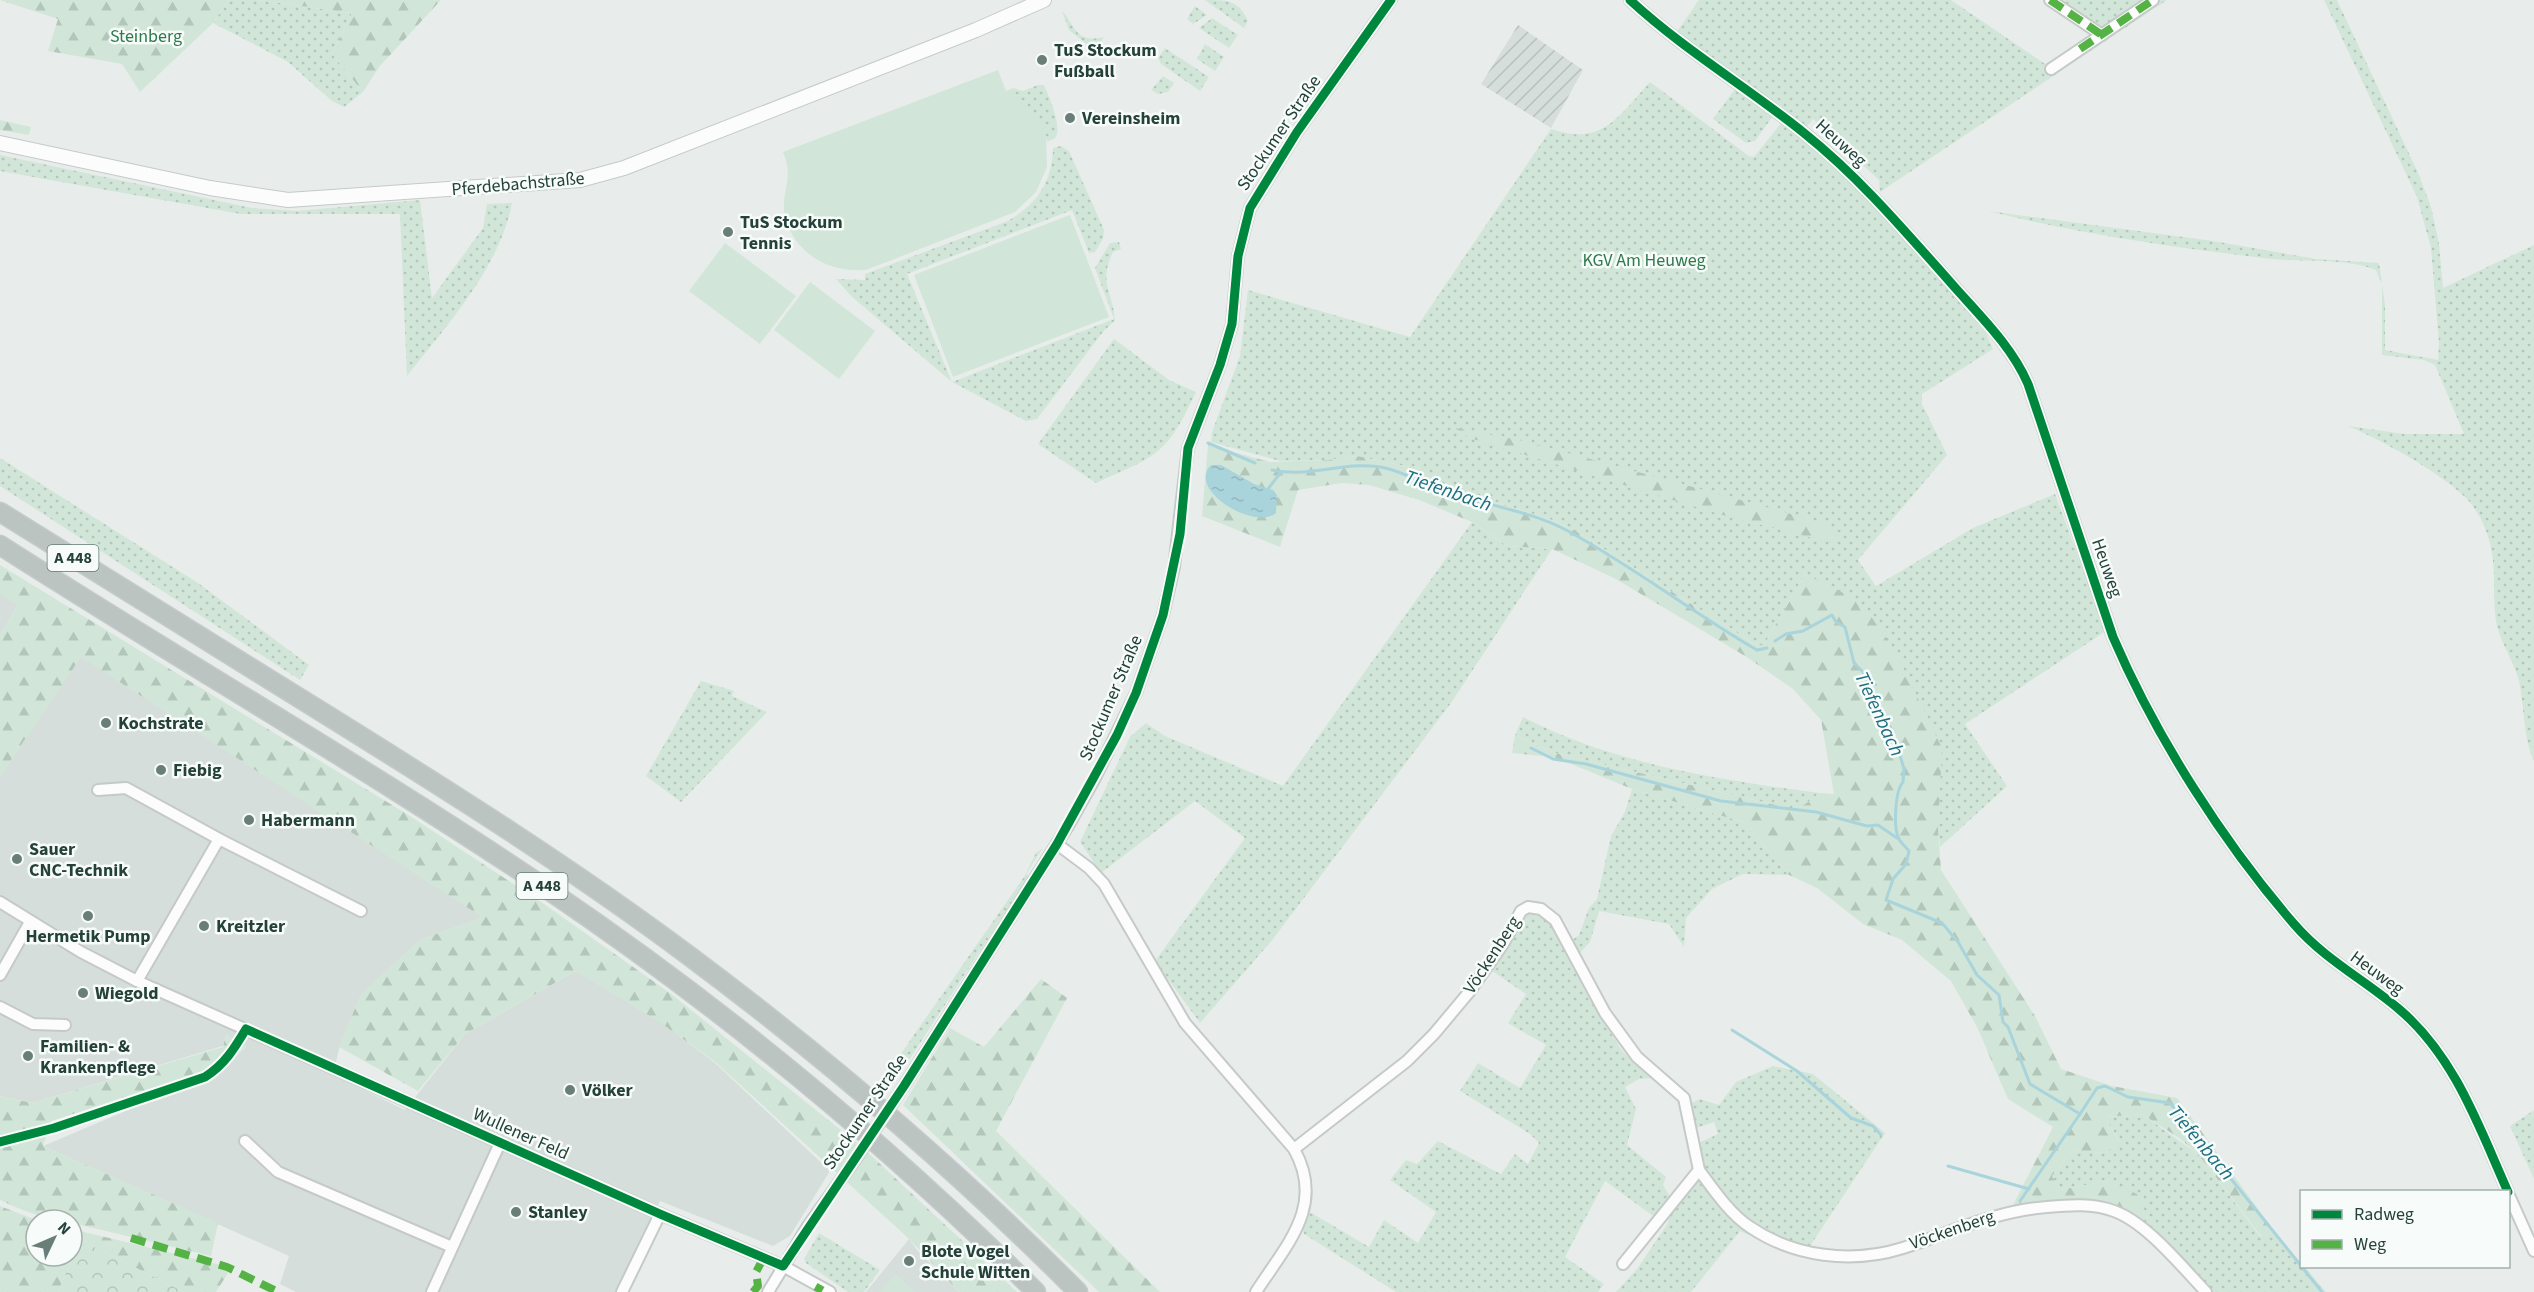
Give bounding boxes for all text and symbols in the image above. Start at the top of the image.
park label: Steinberg [110,24,182,49]
place label: TuS Stockum Fußball [1054,38,1157,84]
marker: TuS Stockum Fußball [1035,53,1049,67]
street label: Stockumer Straße [1231,70,1327,196]
place label: Vereinsheim [1081,106,1181,131]
marker: Vereinsheim [1063,111,1077,125]
street label: Heuweg [1810,113,1872,173]
street label: Pferdebachstraße [450,166,586,202]
place label: TuS Stockum Tennis [740,210,843,256]
marker: TuS Stockum Tennis [721,225,735,239]
park label: KGV Am Heuweg [1582,248,1706,273]
water label: Tiefenbach [1401,463,1495,519]
street label: Heuweg [2085,535,2129,601]
road number: A 448 [48,545,98,571]
street label: Stockumer Straße [1073,631,1149,765]
water label: Tiefenbach [1847,667,1911,761]
place label: Kochstrate [118,711,204,736]
marker: Kochstrate [99,716,113,730]
place label: Fiebig [173,758,222,783]
marker: Fiebig [154,763,168,777]
place label: Habermann [261,808,355,833]
marker: Habermann [242,813,256,827]
place label: Sauer CNC-Technik [29,837,128,883]
marker: Sauer CNC-Technik [10,852,24,866]
road number: A 448 [516,873,568,899]
marker: Hermetik Pump [81,909,95,923]
street label: Vöckenberg [1457,911,1527,999]
place label: Kreitzler [216,914,286,939]
marker: Kreitzler [197,919,211,933]
place label: Hermetik Pump [25,924,151,949]
street label: Heuweg [2345,945,2409,1001]
place label: Wiegold [95,981,158,1006]
marker: Wiegold [76,986,90,1000]
place label: Familien- & Krankenpflege [40,1034,156,1080]
marker: Familien- & Krankenpflege [21,1049,35,1063]
street label: Stockumer Straße [817,1049,913,1175]
place label: Völker [581,1078,633,1103]
marker: Völker [563,1083,577,1097]
water label: Tiefenbach [2161,1099,2241,1187]
street label: Wullener Feld [469,1102,573,1166]
legend [2300,1190,2510,1268]
place label: Stanley [528,1200,588,1225]
text: Radweg [2354,1202,2414,1227]
street label: Vöckenberg [1906,1204,1998,1256]
marker: Stanley [509,1205,523,1219]
north arrow [24,1208,84,1268]
text: N [52,1217,76,1240]
text: Weg [2354,1232,2386,1257]
place label: Blote Vogel Schule Witten [921,1239,1030,1285]
marker: Blote Vogel Schule Witten [902,1254,916,1268]

